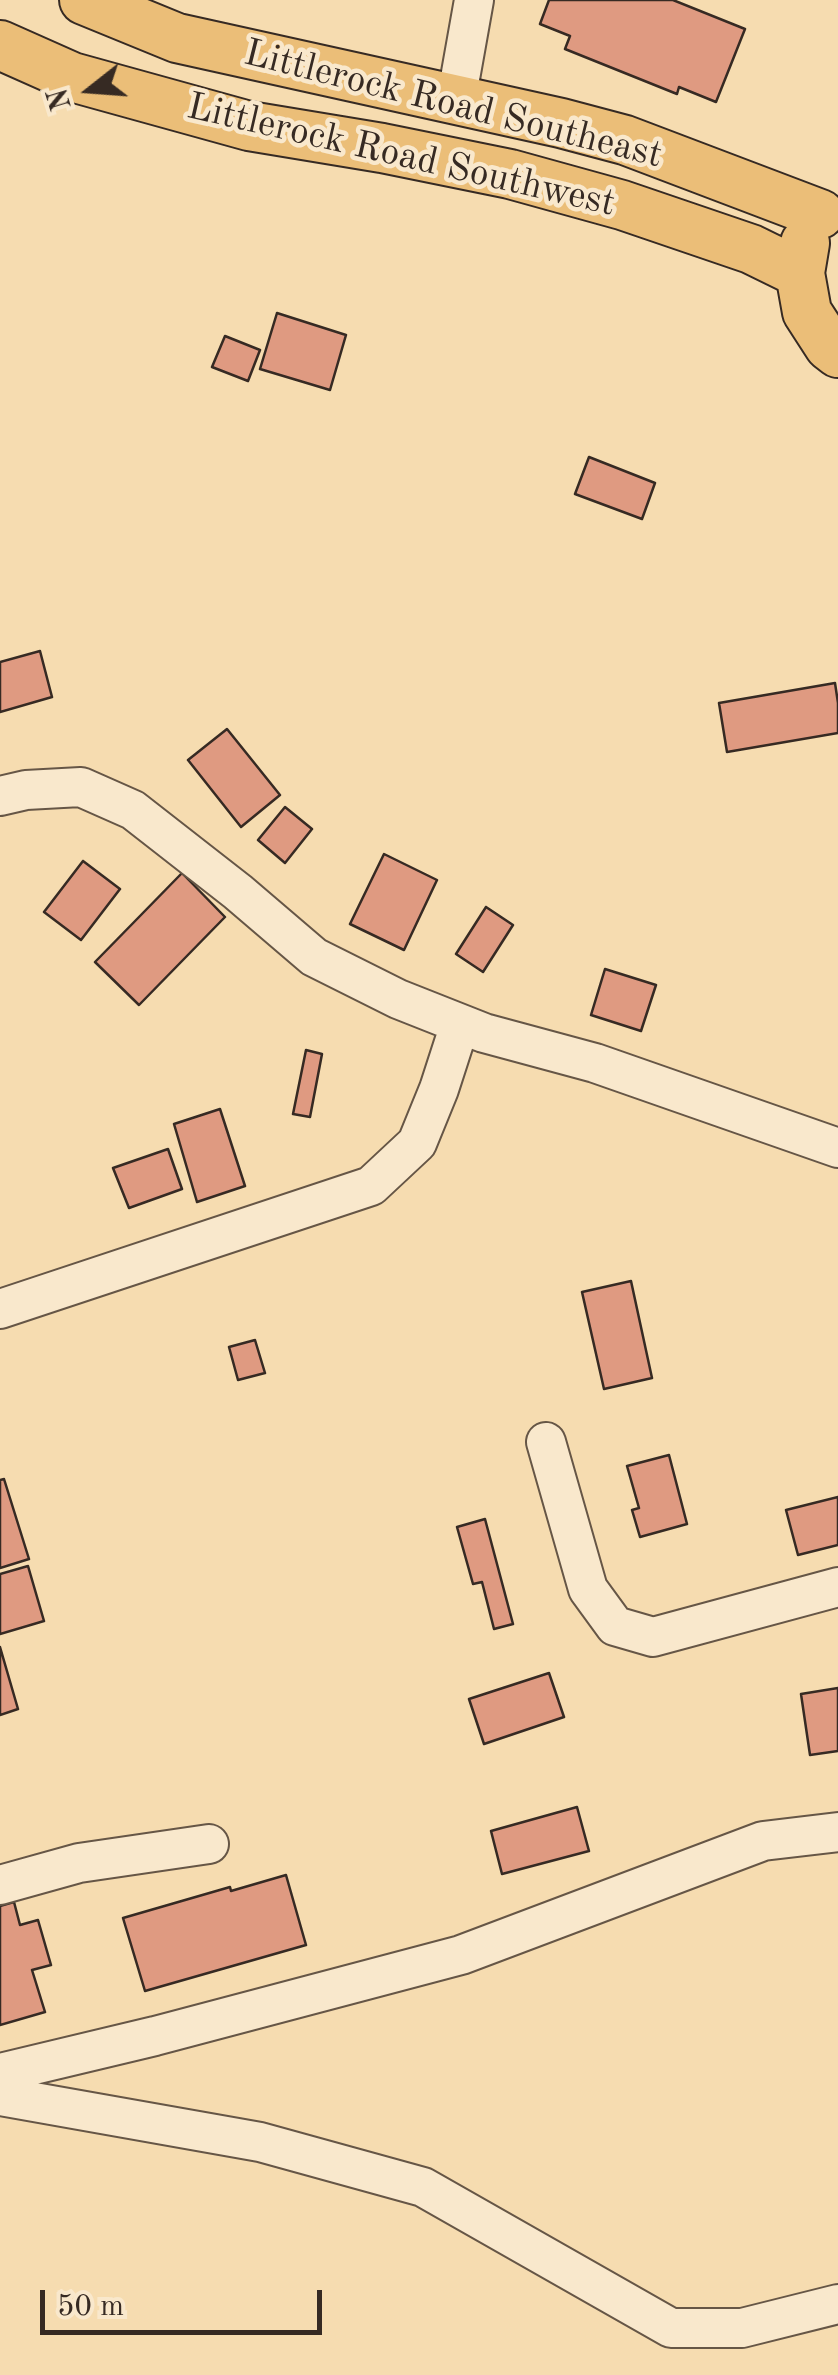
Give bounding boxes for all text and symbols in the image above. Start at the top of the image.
street label: Littlerock Road Southeast [239,31,667,179]
north arrow [40,40,140,140]
text: N [45,84,78,113]
street label: Littlerock Road Southwest [182,84,620,228]
scale bar [45,2270,328,2332]
text: 50 m [57,2292,124,2322]

